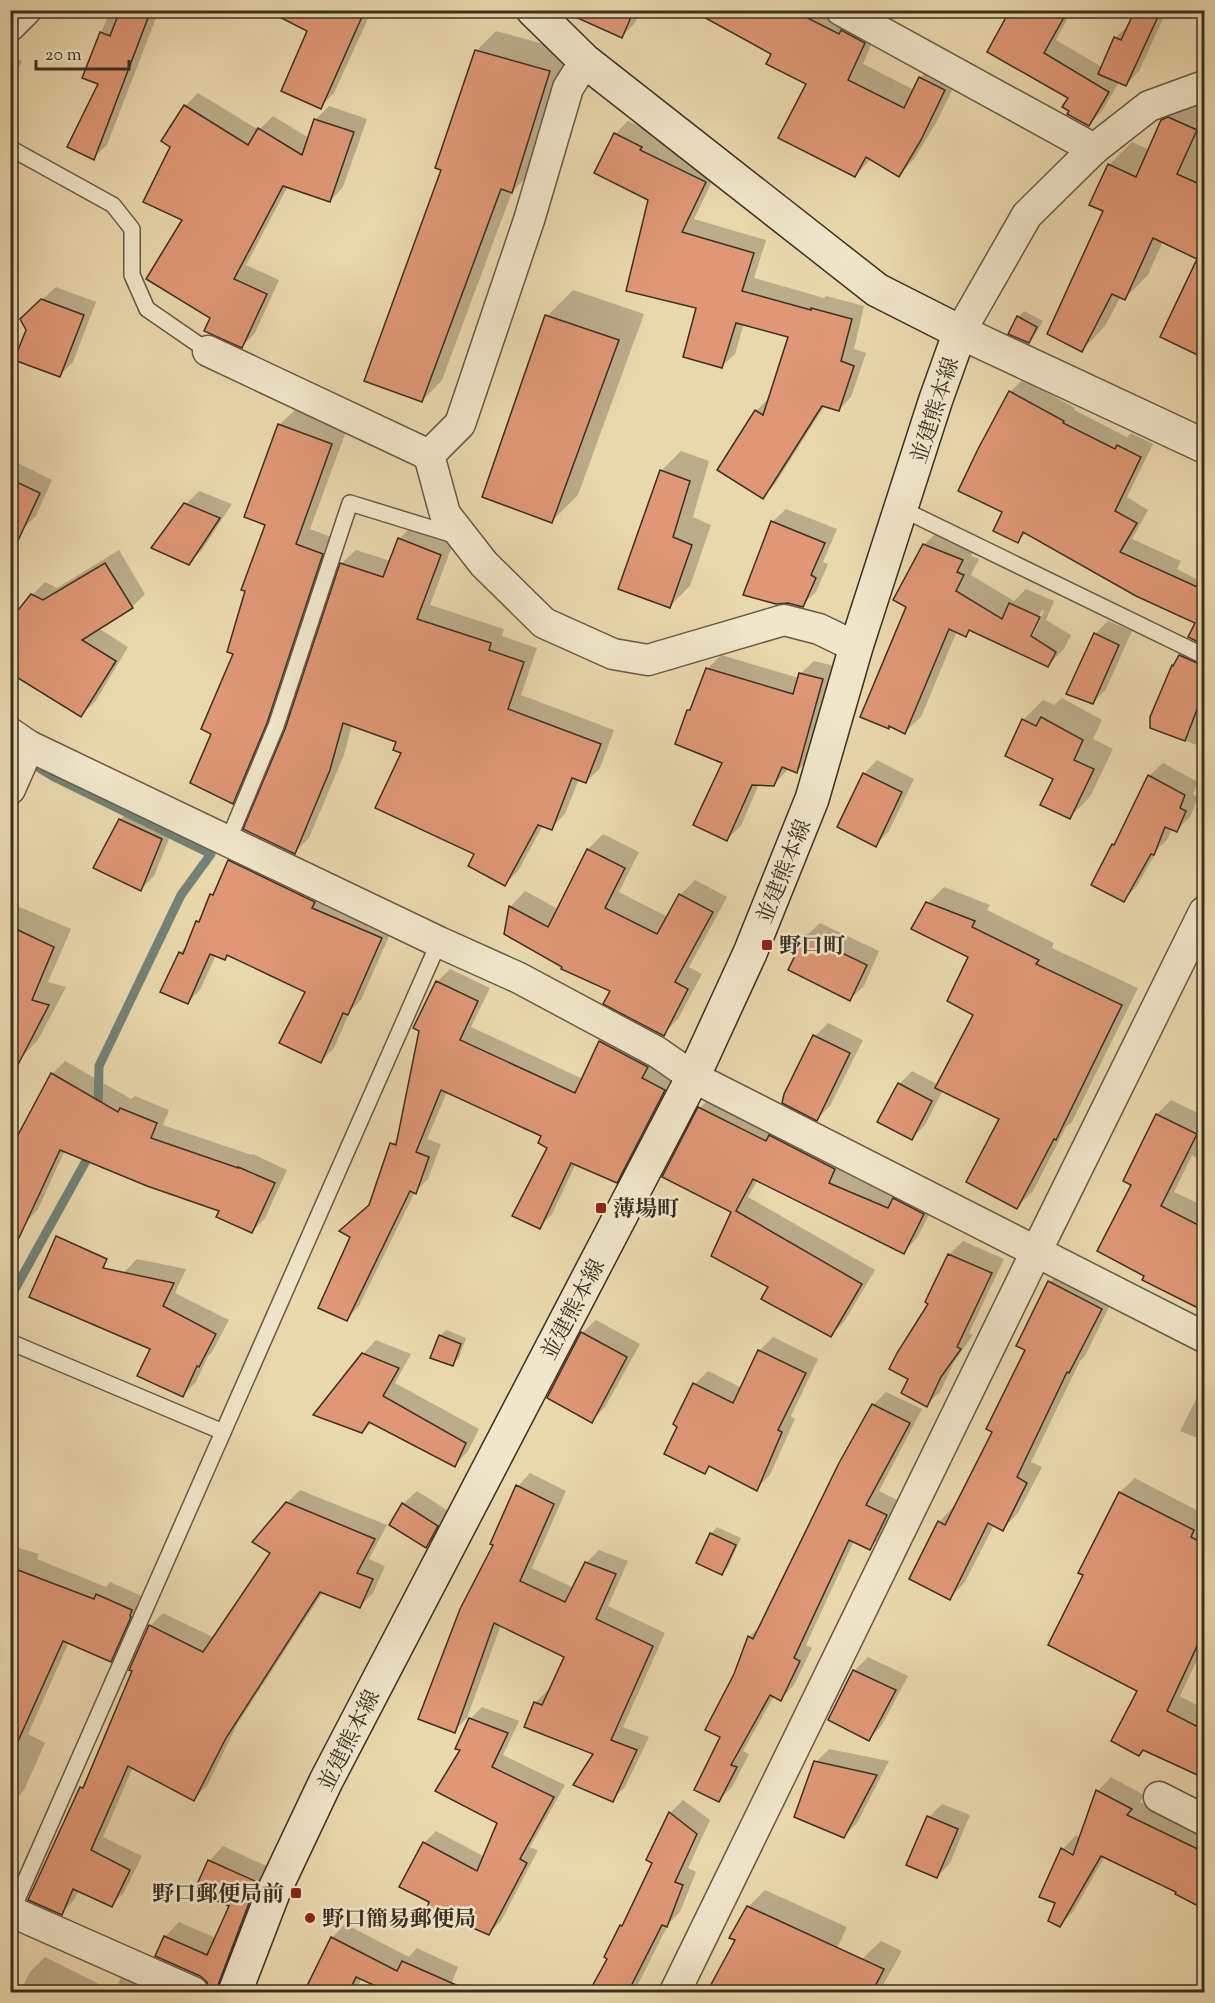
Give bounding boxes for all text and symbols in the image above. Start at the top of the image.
scale bar [36,33,129,71]
text: 20 m [45,43,82,69]
street label: 並建熊本線 [905,354,969,468]
street label: 並建熊本線 [750,815,821,929]
place label: 野口町 [779,932,845,964]
marker: 野口町 [760,938,774,952]
place label: 薄場町 [613,1195,679,1227]
marker: 薄場町 [594,1201,608,1215]
street label: 並建熊本線 [535,1254,615,1366]
street label: 並建熊本線 [311,1685,390,1798]
place label: 野口郵便局前 [152,1880,284,1912]
marker: 野口郵便局前 [289,1886,303,1900]
place label: 野口簡易郵便局 [322,1905,476,1937]
marker: 野口簡易郵便局 [303,1911,317,1925]

